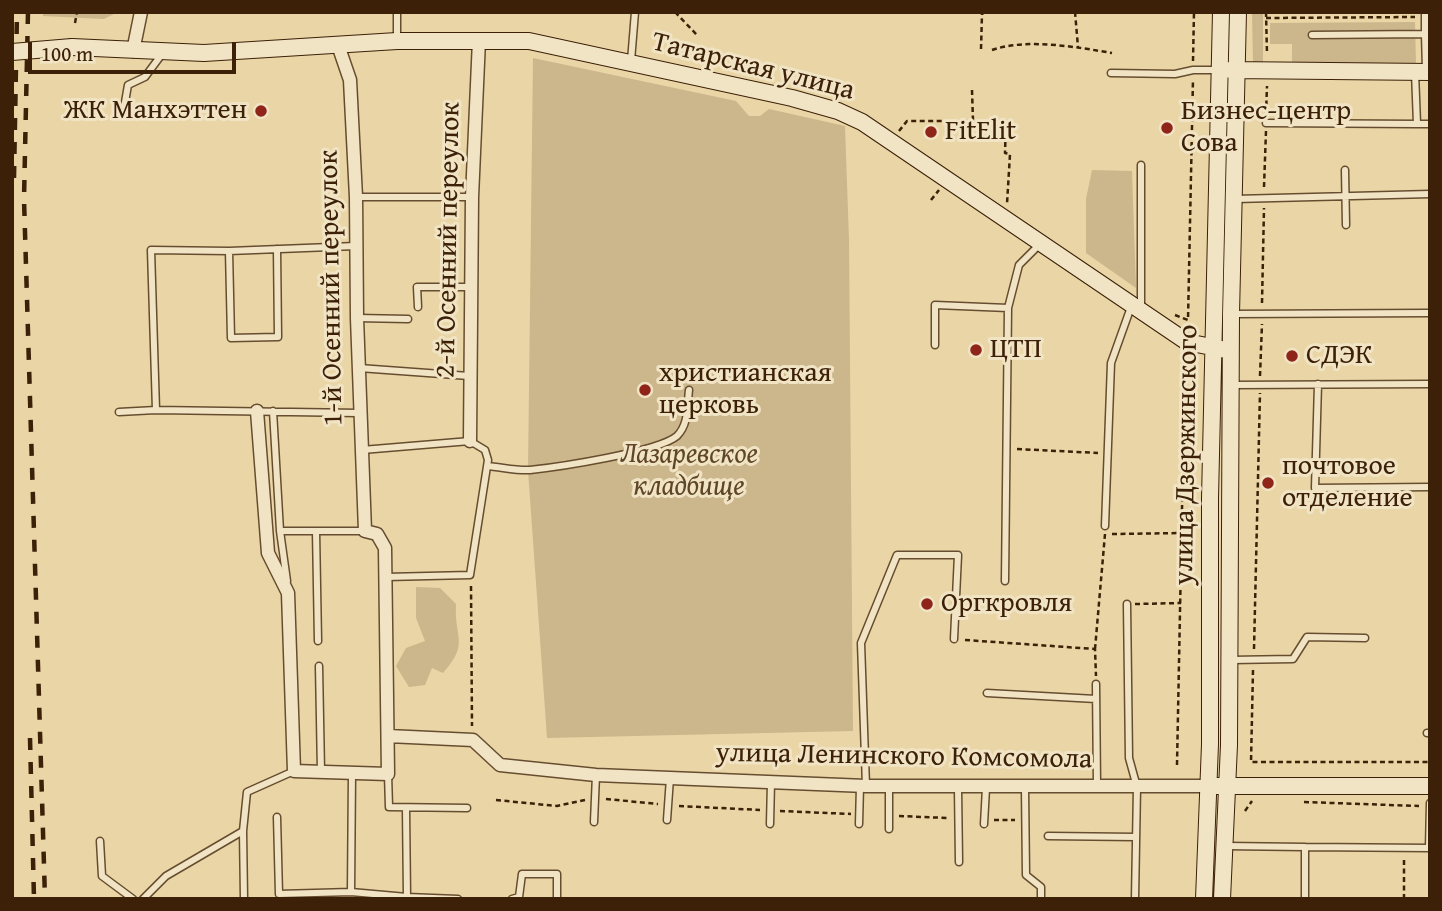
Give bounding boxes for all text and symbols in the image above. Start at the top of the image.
street label: Татарская улица [648,26,858,108]
scale bar [32,28,240,72]
text: 100 m [41,38,93,69]
place label: ЖК Манхэттен [63,94,247,128]
place label: Бизнес-центр Сова [1181,95,1351,161]
street label: 2-й Осенний переулок [430,102,468,378]
marker: ЖК Манхэттен [253,103,269,119]
place label: FitElit [945,115,1016,149]
marker: Бизнес-центр Сова [1159,120,1175,136]
marker: FitElit [923,124,939,140]
street label: 1-й Осенний переулок [313,150,351,426]
street label: улица Дзержинского [1168,324,1206,586]
place label: ЦТП [990,333,1042,367]
place label: СДЭК [1306,339,1372,373]
marker: ЦТП [968,342,984,358]
marker: СДЭК [1284,348,1300,364]
place label: христианская церковь [659,357,832,423]
marker: христианская церковь [637,382,653,398]
park label: Лазаревское кладбище [620,438,758,504]
place label: почтовое отделение [1282,450,1413,516]
marker: почтовое отделение [1260,475,1276,491]
place label: Оргкровля [941,587,1072,621]
marker: Оргкровля [919,596,935,612]
street label: улица Ленинского Комсомола [715,737,1093,777]

